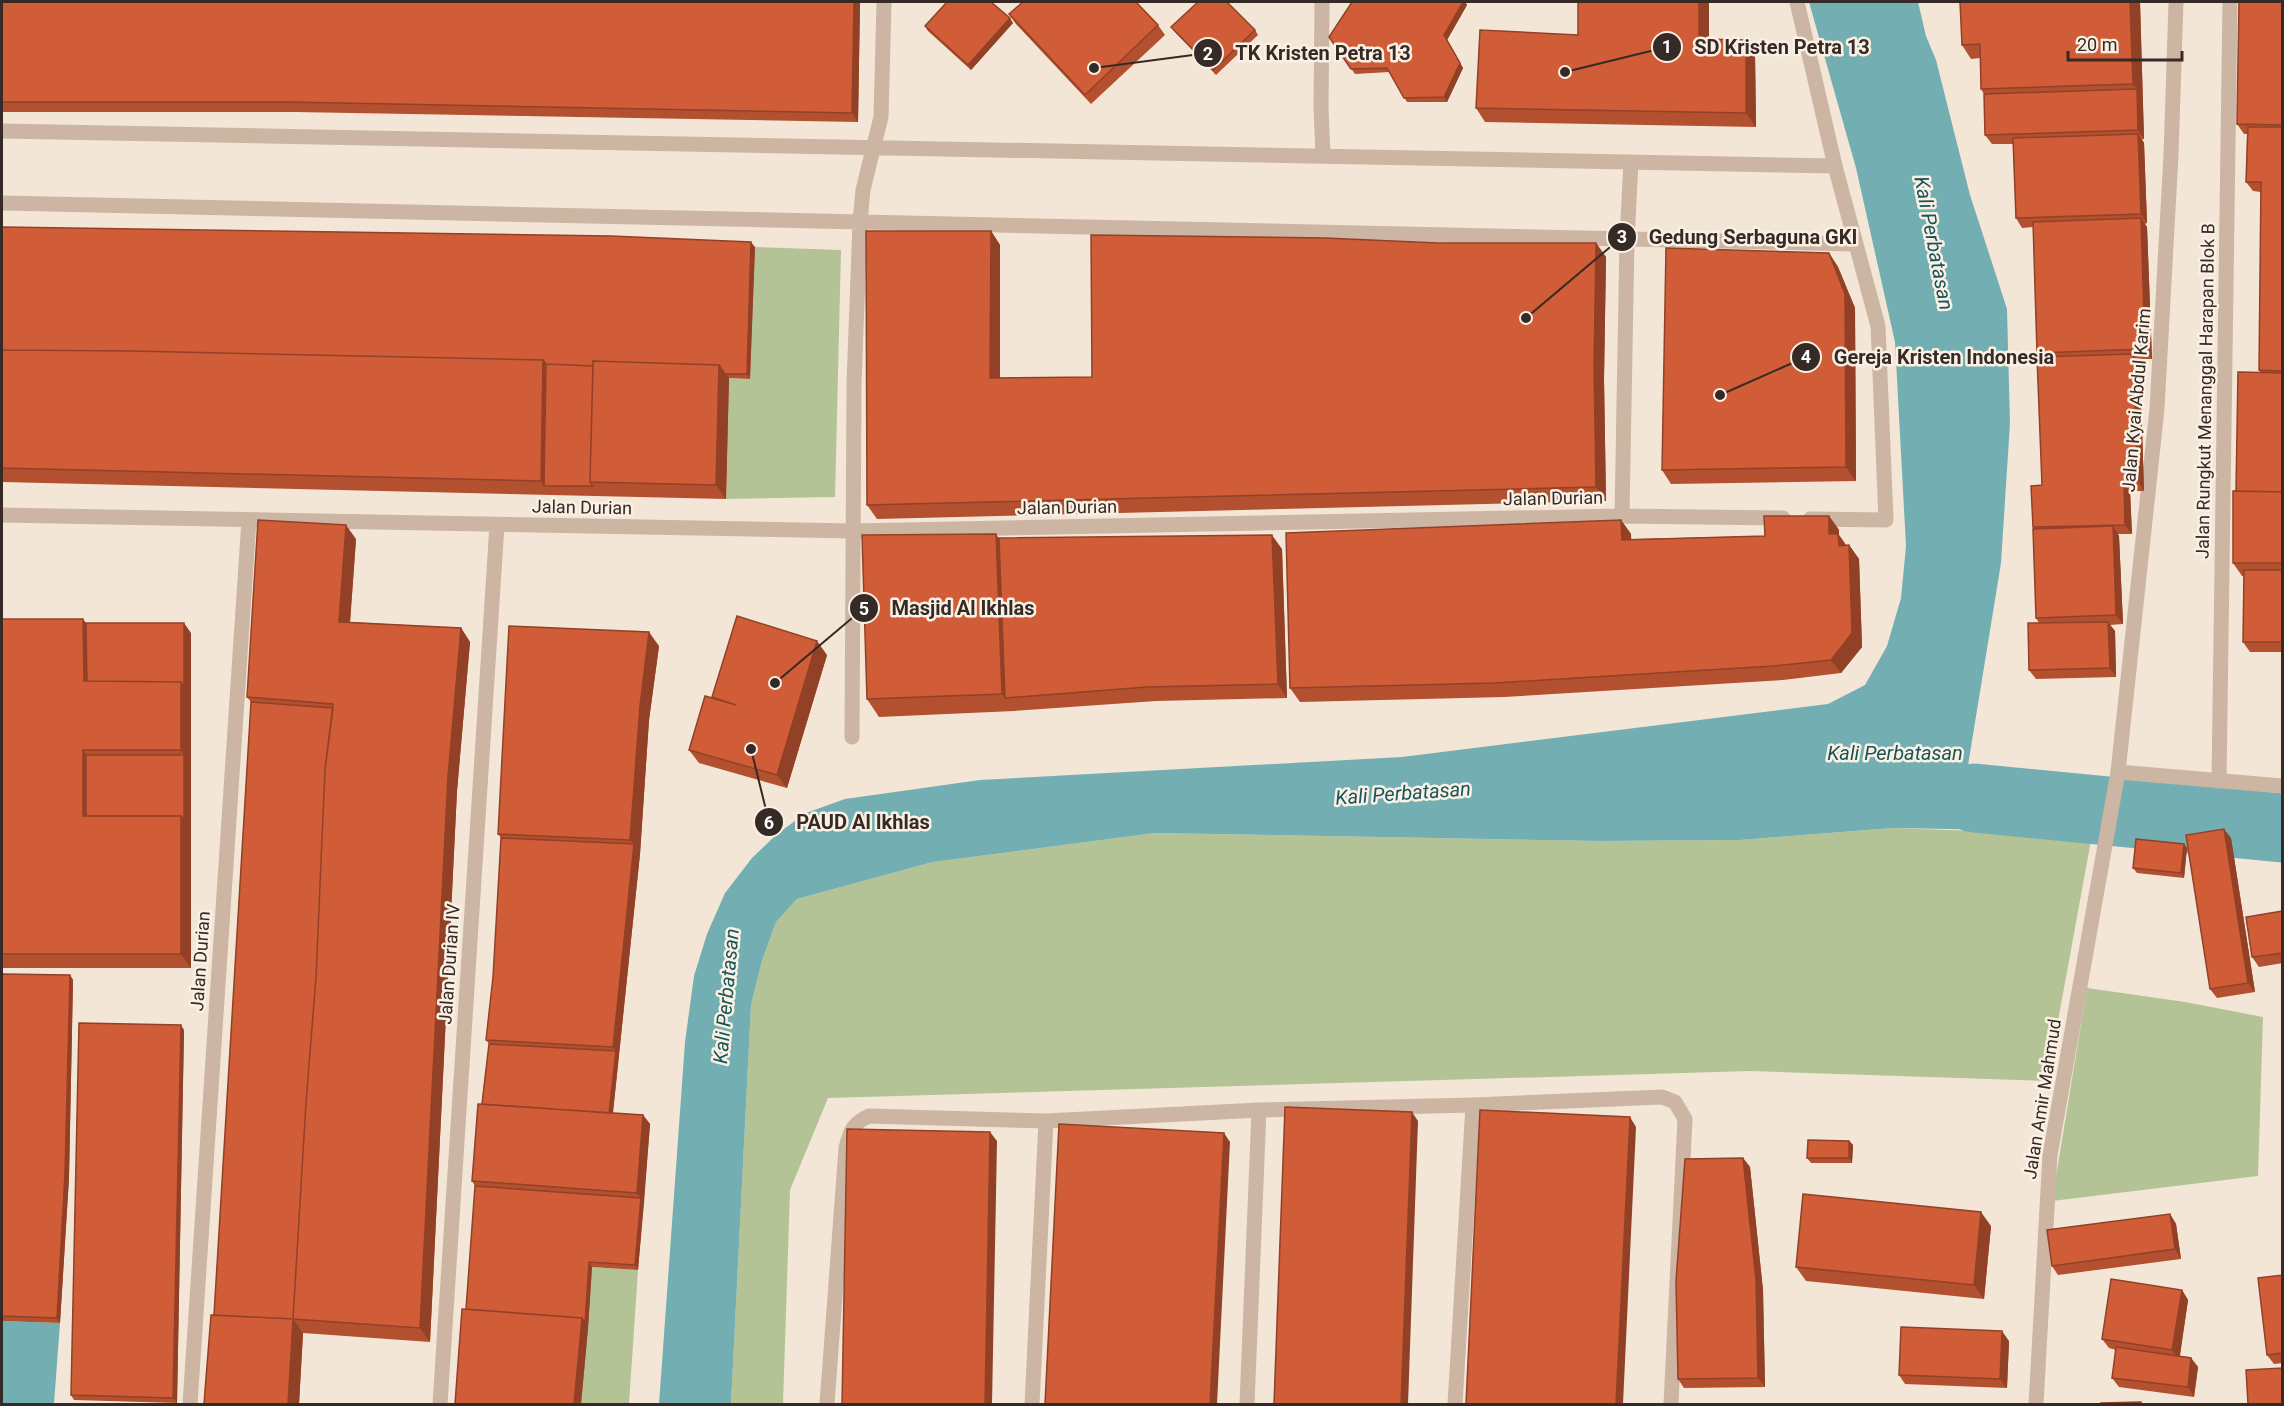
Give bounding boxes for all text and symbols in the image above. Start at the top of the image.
scale bar [2068,24,2182,62]
callout: SD Kristen Petra 13 [1652,28,1882,66]
callout: TK Kristen Petra 13 [1193,34,1422,72]
text: 20 m [2077,34,2117,55]
text: SD Kristen Petra 13 [1694,35,1870,59]
text: 1 [1662,36,1672,57]
text: TK Kristen Petra 13 [1235,41,1411,65]
text: 2 [1203,43,1213,64]
water label: Kali Perbatasan [1909,174,1959,312]
callout: Gedung Serbaguna GKI [1607,218,1869,256]
street label: Jalan Rungkut Menanggal Harapan Blok B [2192,223,2218,559]
text: Gedung Serbaguna GKI [1649,225,1857,249]
text: 3 [1617,226,1627,247]
street label: Jalan Kyai Abdul Karim [2118,307,2154,493]
callout: Gereja Kristen Indonesia [1791,338,2066,376]
text: Gereja Kristen Indonesia [1834,345,2055,369]
text: 4 [1801,346,1811,367]
street label: Jalan Durian [1503,487,1603,509]
street label: Jalan Durian [532,496,632,518]
street label: Jalan Durian [1017,496,1117,518]
callout: Masjid Al Ikhlas [849,589,1046,627]
text: Masjid Al Ikhlas [892,596,1034,620]
text: 5 [859,598,869,619]
water label: Kali Perbatasan [1827,741,1963,765]
water label: Kali Perbatasan [1334,776,1472,810]
callout: PAUD Al Ikhlas [754,803,942,841]
text: PAUD Al Ikhlas [796,810,930,834]
text: 6 [764,812,774,833]
street label: Jalan Durian IV [434,902,464,1025]
street label: Jalan Durian [186,910,214,1012]
water label: Kali Perbatasan [708,927,744,1065]
street label: Jalan Amir Mahmud [2019,1017,2065,1181]

